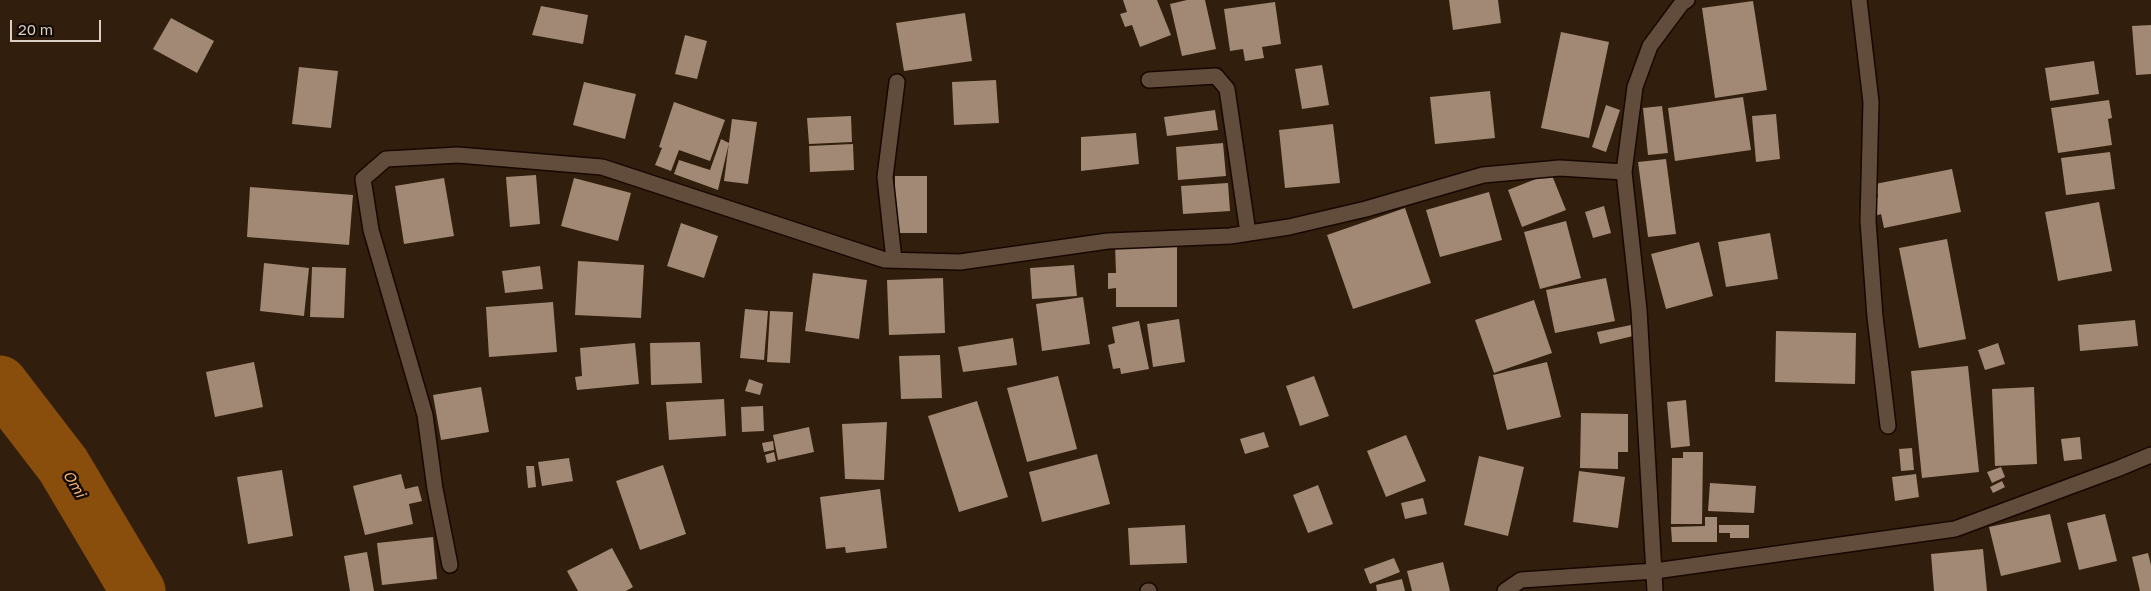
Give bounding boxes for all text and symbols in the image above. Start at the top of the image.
scale bar [12,10,104,42]
text: 20 m [18,20,53,38]
water label: Omi [59,467,89,501]

